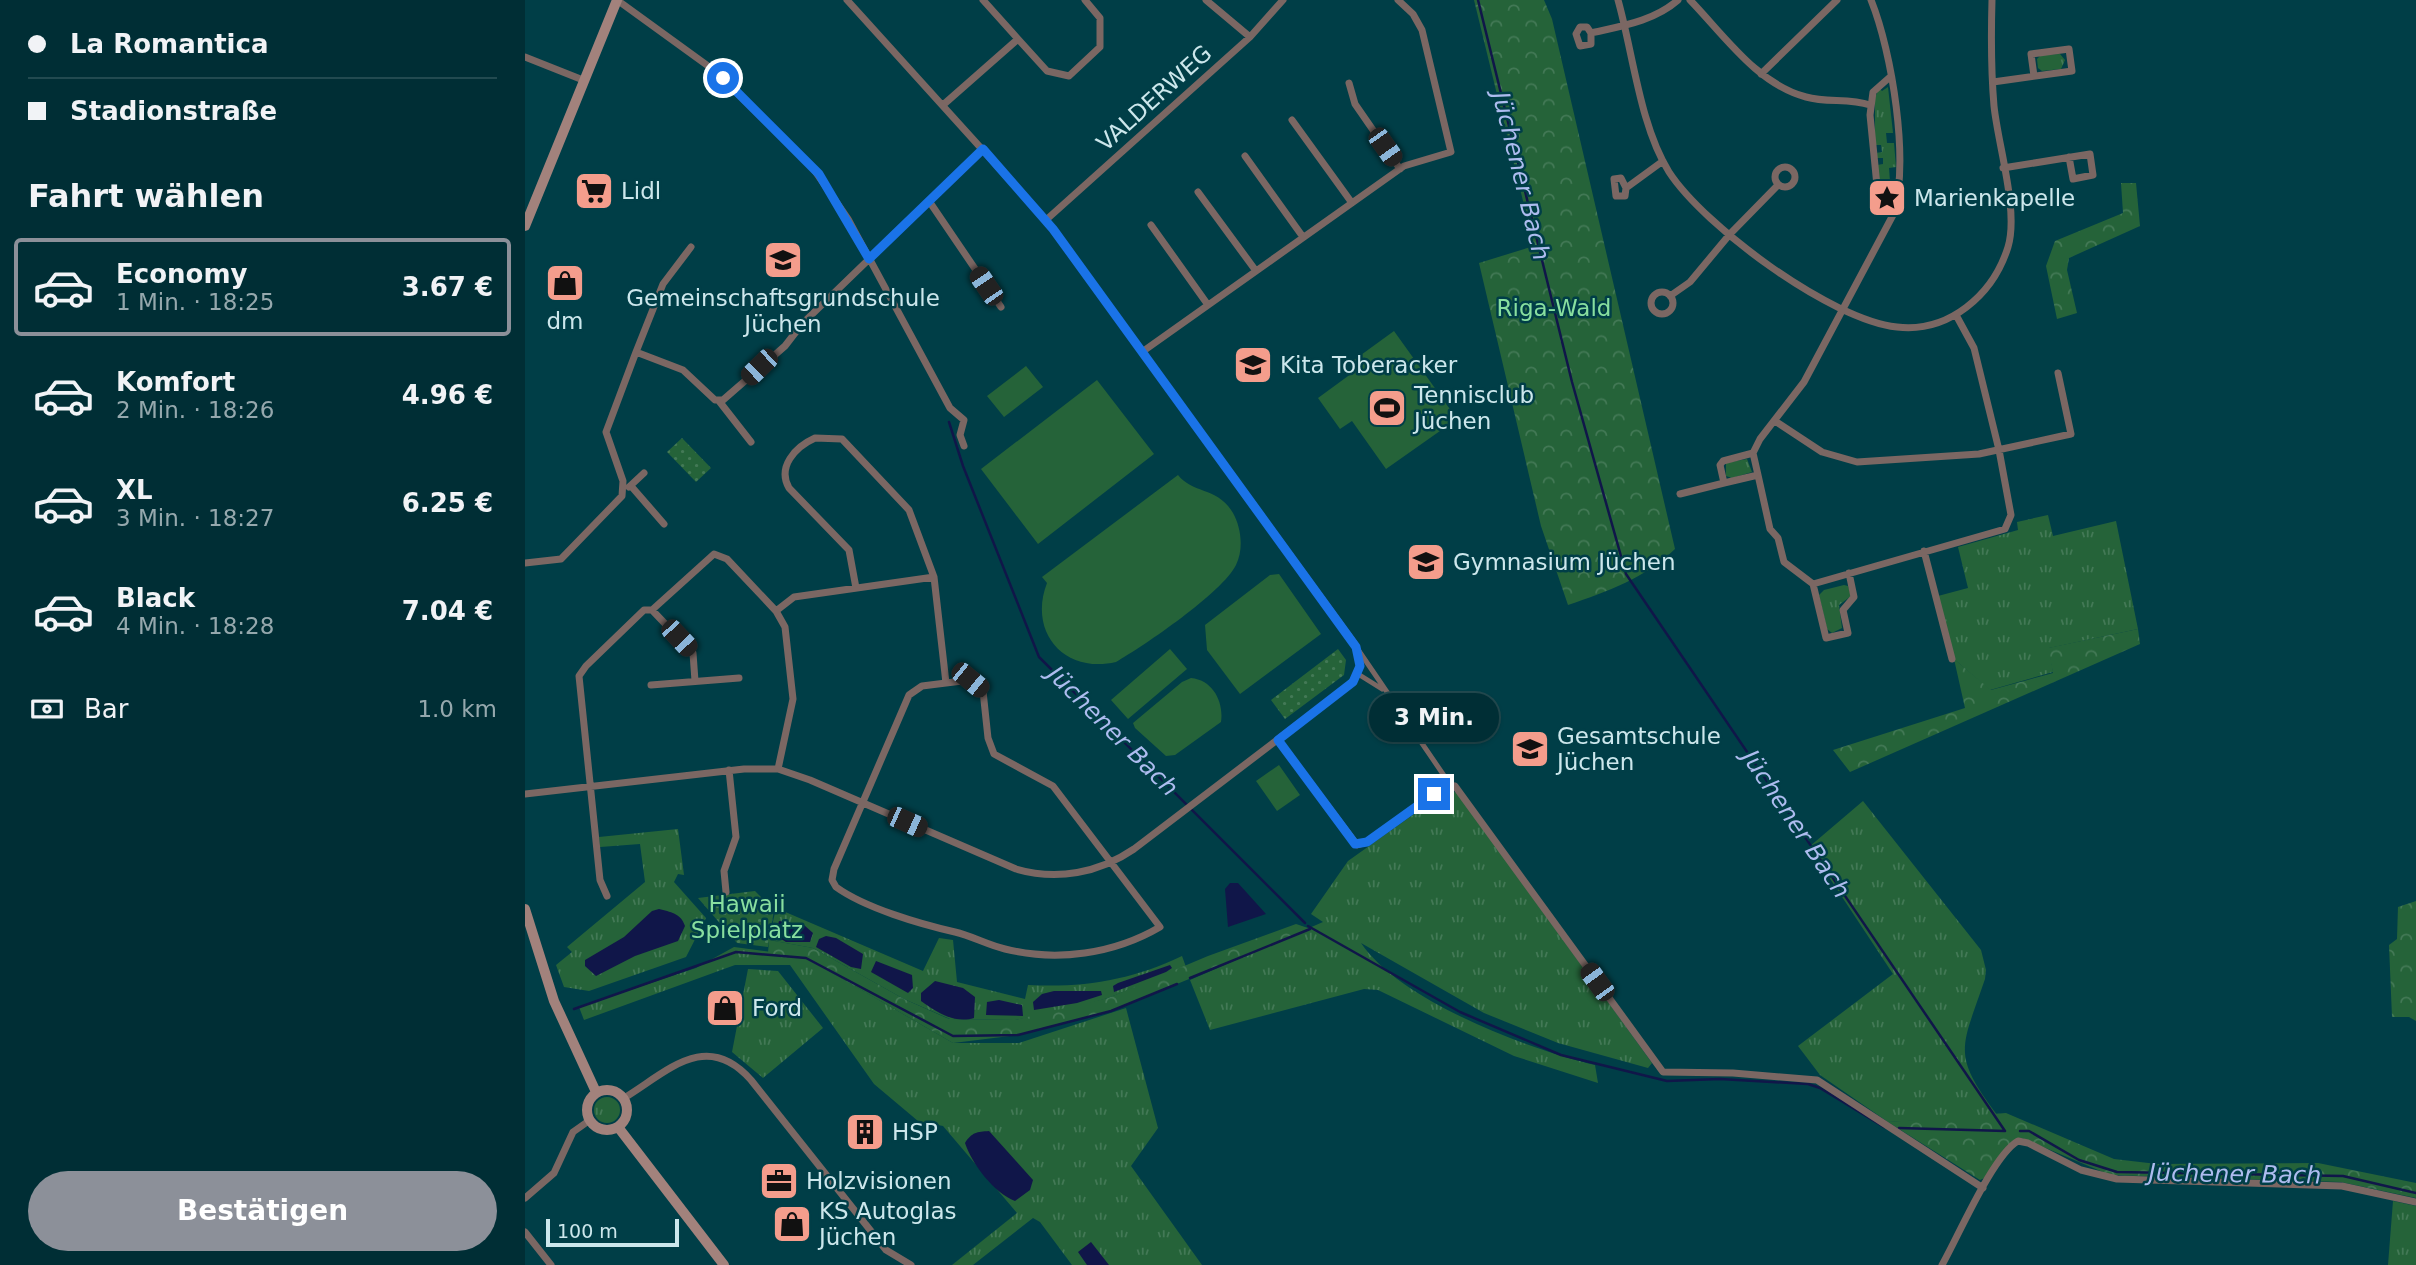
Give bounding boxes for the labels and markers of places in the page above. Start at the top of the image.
supermarket icon: Lidl [573,170,615,212]
place icon: Marienkapelle [1866,177,1908,219]
place label: Lidl [621,178,661,204]
place label: Marienkapelle [1914,185,2075,211]
school or university icon: Gemeinschaftsgrundschule Jüchen [762,239,804,281]
shop icon: dm [544,262,586,304]
place label: Gemeinschaftsgrundschule Jüchen [626,285,940,337]
place label: dm [546,308,584,334]
school or university icon: Kita Toberacker [1232,344,1274,386]
place label: Kita Toberacker [1280,352,1458,378]
place label: Tennisclub Jüchen [1412,382,1534,434]
sports icon: Tennisclub Jüchen [1366,387,1408,429]
school or university icon: Gymnasium Jüchen [1405,541,1447,583]
place label: Gymnasium Jüchen [1453,549,1676,575]
place label: Gesamtschule Jüchen [1555,723,1721,775]
school or university icon: Gesamtschule Jüchen [1509,728,1551,770]
shop icon: Ford [704,987,746,1029]
place label: Ford [752,995,802,1021]
building icon: HSP [844,1111,886,1153]
place label: HSP [892,1119,938,1145]
office icon: Holzvisionen [758,1160,800,1202]
place label: Holzvisionen [806,1168,952,1194]
place label: KS Autoglas Jüchen [817,1198,956,1250]
shop icon: KS Autoglas Jüchen [771,1203,813,1245]

